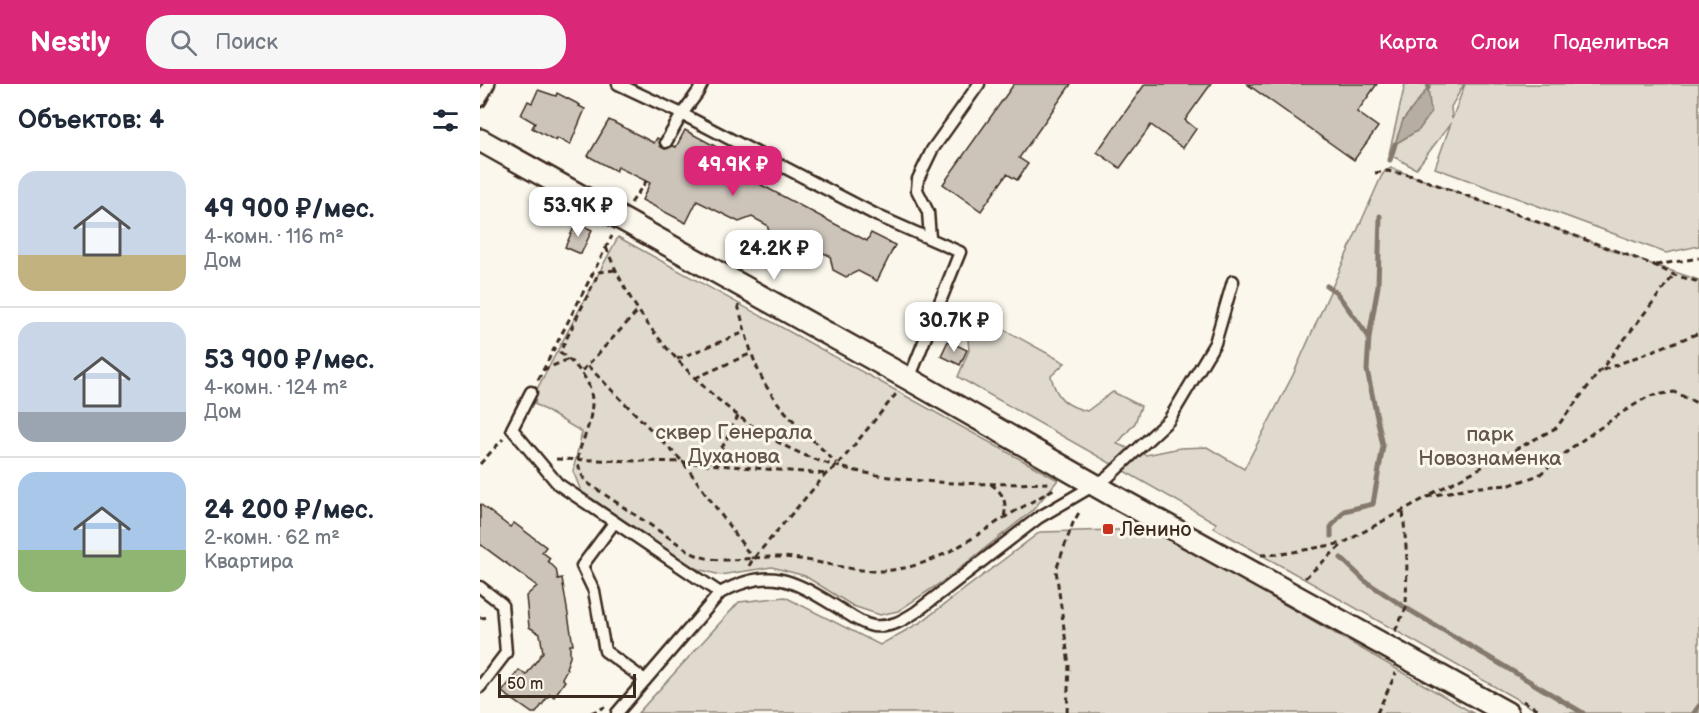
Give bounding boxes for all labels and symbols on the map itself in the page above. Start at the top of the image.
pin: 49.9K ₽ [678,146,788,197]
pin: 53.9K ₽ [523,187,633,238]
pin: 24.2K ₽ [719,230,829,281]
pin: 30.7K ₽ [899,302,1009,353]
park label: сквер Генерала Духанова [655,420,813,469]
park label: парк Новознаменка [1418,422,1562,471]
place label: Ленино [1119,517,1192,542]
marker: Ленино [1101,522,1115,536]
scale bar [498,671,636,698]

